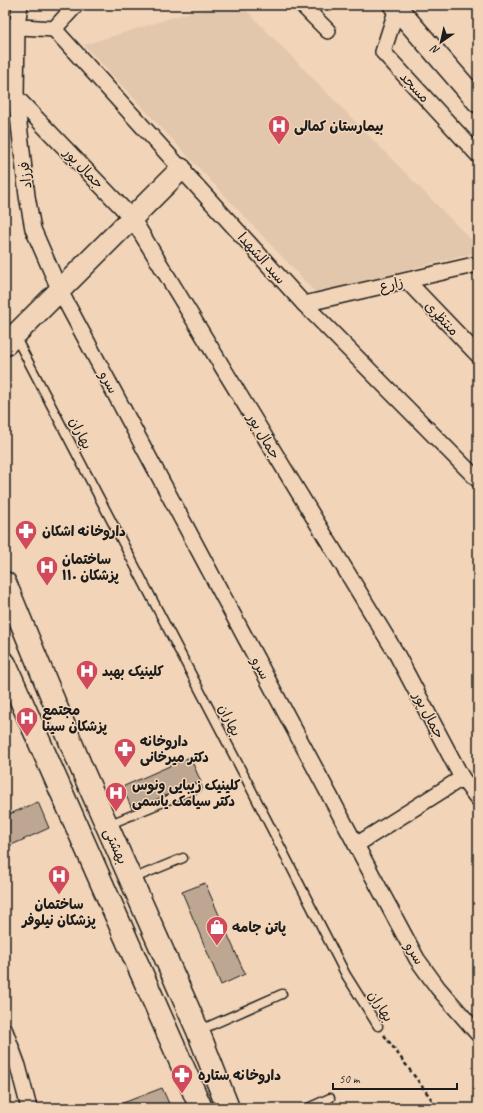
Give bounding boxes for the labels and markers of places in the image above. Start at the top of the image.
hospital icon: بیمارستان کمالی [266,113,292,146]
place label: بیمارستان کمالی [294,118,384,135]
pharmacy icon: داروخانه اشکان [13,518,39,551]
place label: داروخانه اشکان [42,523,126,541]
place label: ساختمان پزشکان ۱۱۰ [62,551,119,584]
hospital icon: ساختمان پزشکان ۱۱۰ [34,554,60,587]
hospital icon: کلینیک بهبد [74,658,100,691]
place label: کلینیک بهبد [102,663,164,680]
place label: مجتمع پزشکان سینا [42,702,107,735]
hospital icon: مجتمع پزشکان سینا [14,705,40,738]
place label: داروخانه دکتر میرخانی [140,733,209,766]
pharmacy icon: داروخانه دکتر میرخانی [112,736,138,769]
place label: کلینیک زیبایی ونوس دکتر سیامک یاسمی [132,777,241,810]
hospital icon: کلینیک زیبایی ونوس دکتر سیامک یاسمی [103,780,129,813]
hospital icon: ساختمان پزشکان نیلوفر [46,863,72,896]
place label: ساختمان پزشکان نیلوفر [20,896,96,930]
shop icon: پاتن جامه [204,914,230,947]
place label: پاتن جامه [232,919,286,936]
pharmacy icon: داروخانه ستاره [169,1062,195,1095]
place label: داروخانه ستاره [198,1067,281,1085]

